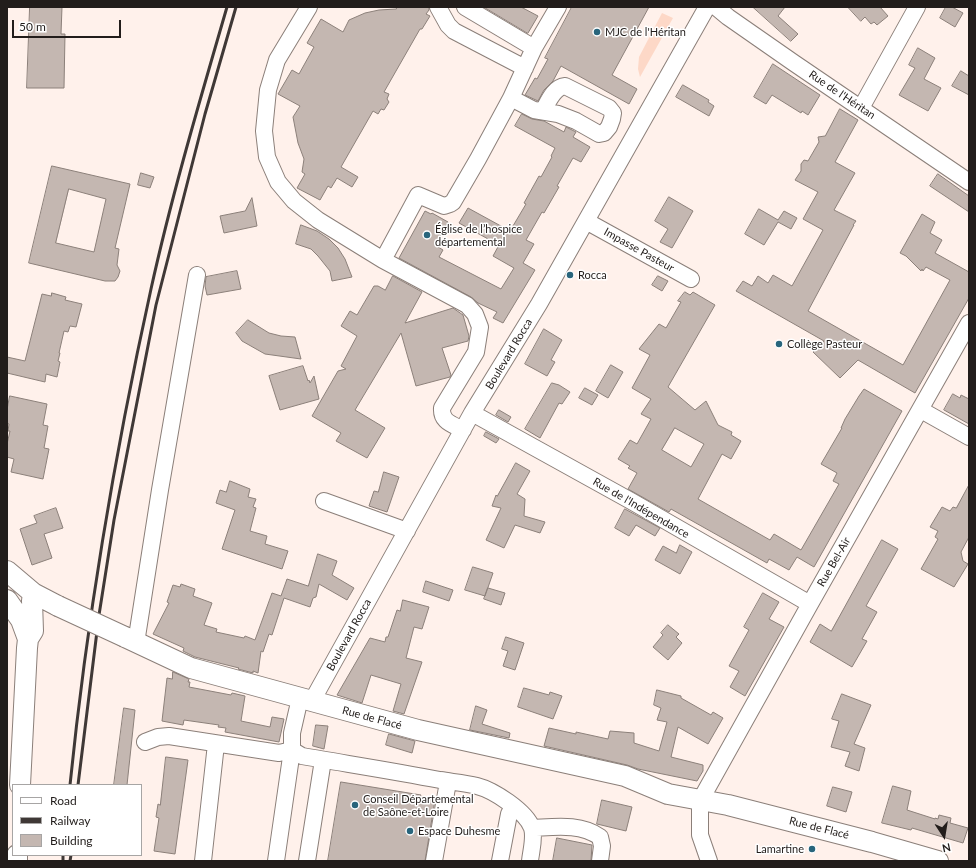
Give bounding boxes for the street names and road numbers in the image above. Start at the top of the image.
street label: Rue de l'Héritan [806,68,878,122]
street label: Impasse Pasteur [602,225,676,275]
street label: Boulevard Rocca [483,316,535,392]
street label: Rue de l'Indépendance [591,475,691,541]
street label: Rue Bel-Air [815,535,853,589]
street label: Boulevard Rocca [324,597,374,673]
street label: Rue de Flacé [341,704,403,732]
street label: Rue de Flacé [788,814,850,842]

